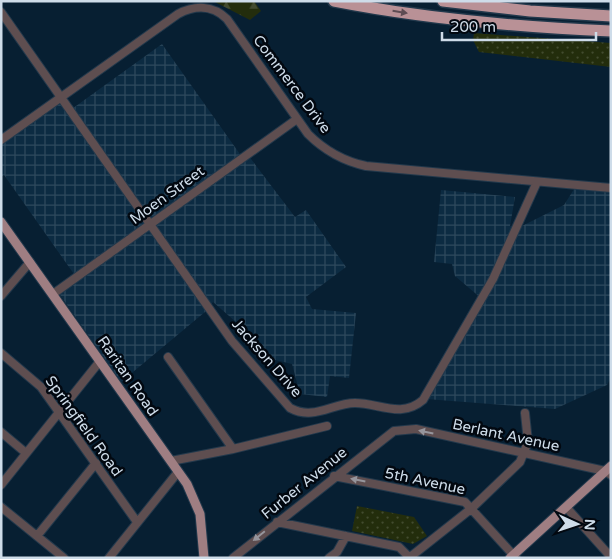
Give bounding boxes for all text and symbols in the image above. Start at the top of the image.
one-way arrow [392,9,408,17]
scale bar [442,10,596,42]
text: 200 m [450,18,496,36]
street label: Commerce Drive [249,31,335,137]
street label: Moen Street [126,162,208,228]
street label: Jackson Drive [228,315,306,401]
street label: Raritan Road [94,333,162,419]
street label: Springfield Road [42,372,126,480]
street label: Berlant Avenue [451,415,561,455]
one-way arrow [419,428,434,436]
street label: Furber Avenue [258,443,350,523]
street label: 5th Avenue [383,464,467,498]
one-way arrow [349,476,365,484]
north arrow [552,499,602,549]
text: N [581,519,598,531]
one-way arrow [253,531,266,542]

